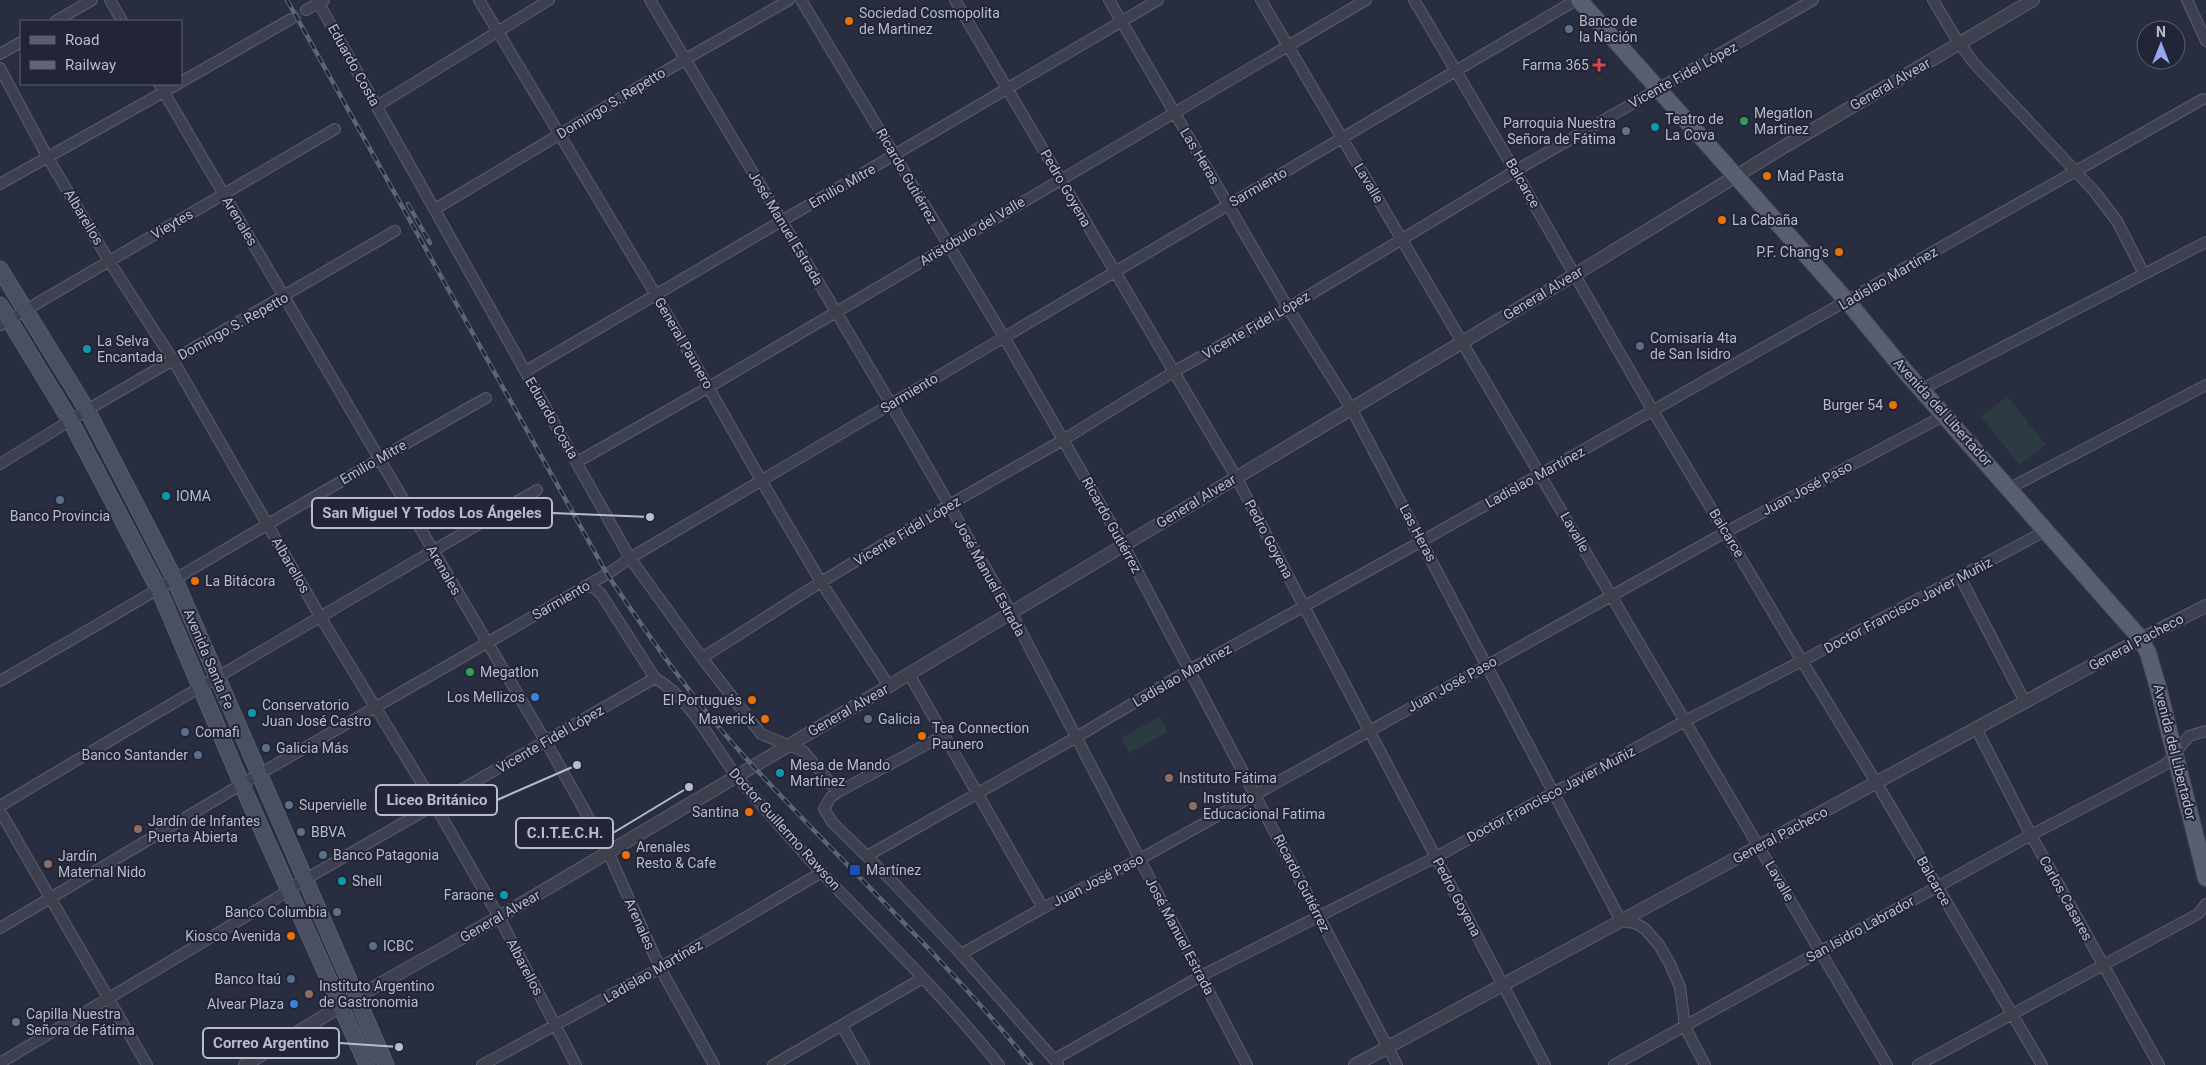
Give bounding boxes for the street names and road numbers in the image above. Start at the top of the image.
street label: Eduardo Costa [325,21,383,109]
street label: Vicente Fidel López [1626,39,1740,111]
street label: General Alvear [1847,54,1933,113]
street label: Domingo S. Repetto [554,64,668,142]
street label: Las Heras [1177,125,1223,187]
street label: Ricardo Gutiérrez [873,126,941,227]
street label: Pedro Goyena [1037,146,1095,230]
street label: Balcarce [1503,156,1543,210]
street label: Lavalle [1351,160,1387,206]
street label: Emilio Mitre [806,161,878,211]
street label: Sarmiento [1226,164,1290,210]
street label: José Manuel Estrada [745,168,827,288]
street label: Albarellos [61,186,107,248]
street label: Arenales [219,193,261,249]
street label: Aristóbulo del Valle [916,193,1028,269]
street label: Vieytes [148,206,196,242]
street label: Ladislao Martínez [1836,243,1940,313]
street label: General Alvear [1500,263,1586,323]
street label: Vicente Fidel López [1199,288,1313,362]
street label: Domingo S. Repetto [175,289,291,363]
street label: General Paunero [651,294,717,392]
street label: Avenida del Libertador [1890,355,1996,469]
street label: Sarmiento [877,370,941,416]
street label: Eduardo Costa [522,374,582,462]
street label: Emilio Mitre [337,437,409,487]
street label: Ladislao Martínez [1482,443,1588,511]
street label: Juan José Paso [1759,458,1855,518]
street label: General Alvear [1153,471,1239,531]
street label: Ricardo Gutiérrez [1079,474,1145,576]
street label: Vicente Fidel López [851,493,963,569]
street label: Pedro Goyena [1242,497,1296,581]
street label: Las Heras [1396,502,1440,564]
street label: Balcarce [1706,506,1748,560]
street label: Lavalle [1557,509,1593,555]
street label: José Manuel Estrada [951,517,1029,639]
street label: Albarellos [269,534,313,596]
street label: Arenales [423,542,465,598]
street label: Doctor Francisco Javier Muñiz [1821,554,1995,656]
street label: Sarmiento [529,577,593,623]
street label: Avenida Santa Fe [181,606,237,712]
street label: General Pacheco [2086,610,2186,674]
street label: Ladislao Martínez [1130,640,1234,710]
street label: Juan José Paso [1405,653,1499,715]
street label: General Alvear [805,680,891,739]
street label: Avenida del Libertador [2150,682,2200,822]
street label: Vicente Fidel López [493,702,607,776]
street label: Doctor Francisco Javier Muñiz [1464,743,1638,845]
street label: Doctor Guillermo Rawson [726,765,844,893]
street label: General Pacheco [1730,803,1830,867]
street label: Ricardo Gutiérrez [1271,832,1334,934]
street label: Juan José Paso [1050,850,1146,910]
street label: Carlos Casares [2036,853,2096,943]
street label: Balcarce [1914,854,1954,908]
street label: Pedro Goyena [1430,855,1484,939]
street label: Lavalle [1762,858,1798,904]
street label: José Manuel Estrada [1142,875,1218,997]
street label: General Alvear [457,886,543,945]
street label: San Isidro Labrador [1803,892,1917,965]
street label: Arenales [622,896,658,952]
street label: Albarellos [503,936,547,998]
street label: Ladislao Martínez [601,936,705,1006]

